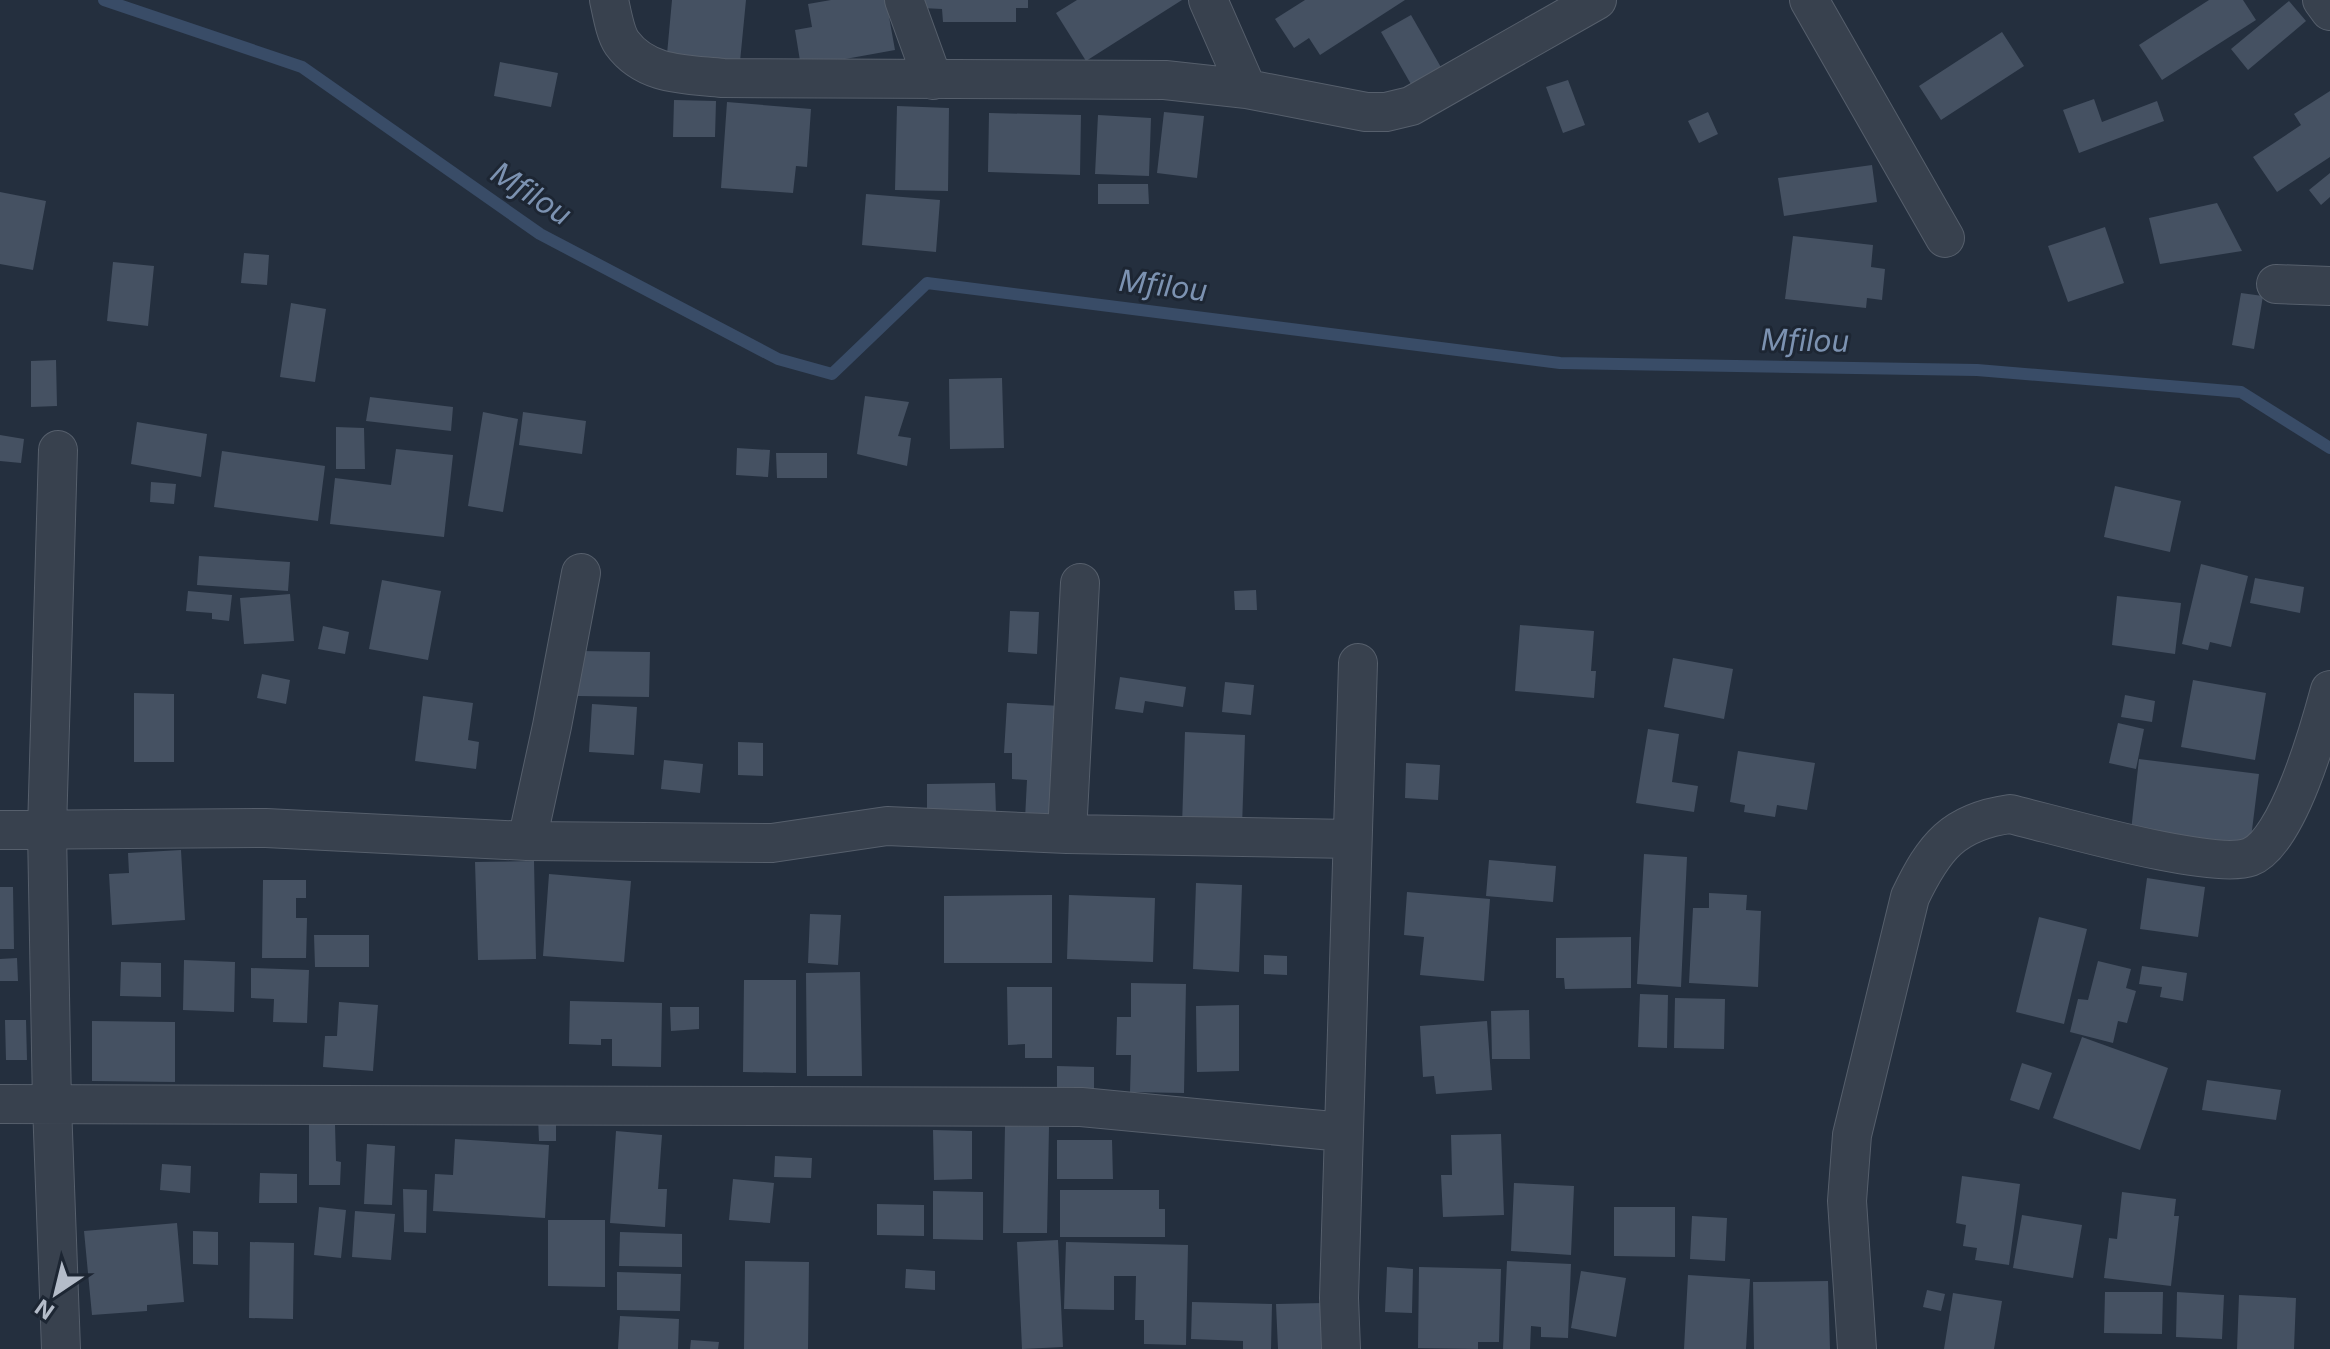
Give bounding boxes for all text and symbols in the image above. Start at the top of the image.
water label: Mfilou [485,154,578,232]
water label: Mfilou [1117,262,1209,308]
water label: Mfilou [1760,321,1850,359]
north arrow [16,1253,96,1333]
text: N [30,1294,59,1325]

